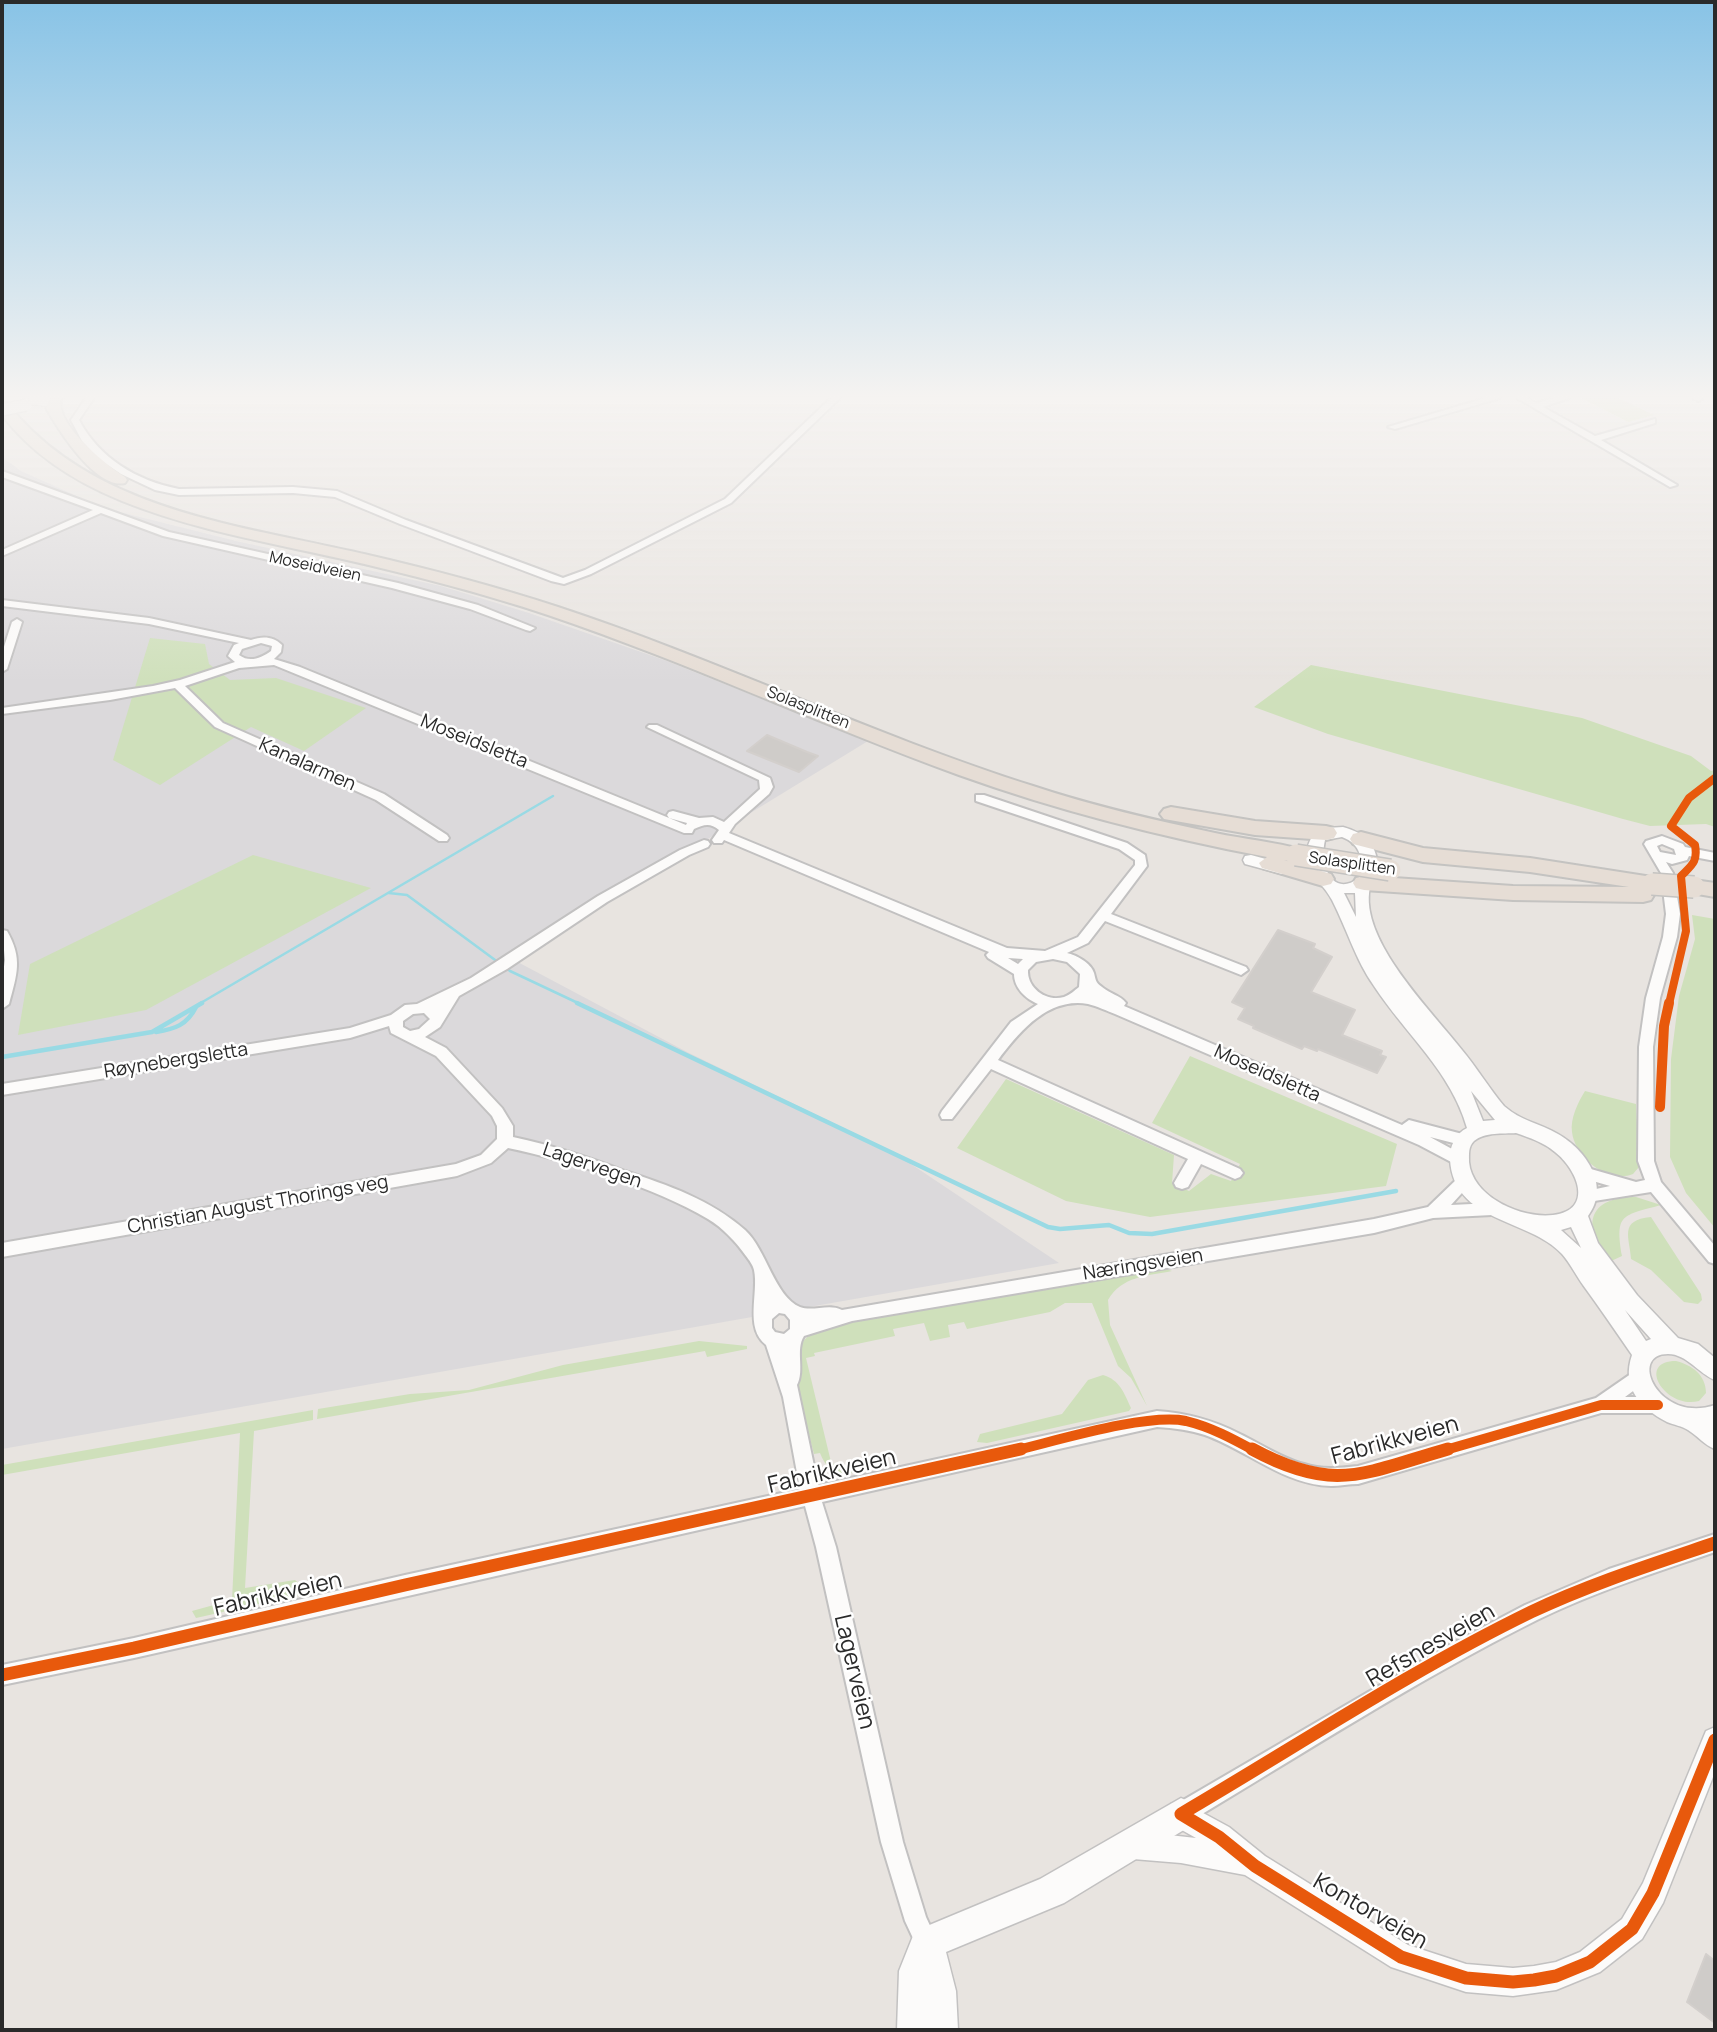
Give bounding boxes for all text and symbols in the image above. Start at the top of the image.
street label: Moseidveien [267,548,363,586]
street label: Solasplitten [764,683,852,733]
street label: Moseidsletta [417,710,531,774]
street label: Kanalarmen [255,734,359,796]
street label: Solasplitten [1307,848,1397,880]
street label: Røynebergsletta [102,1038,250,1084]
street label: Moseidsletta [1210,1040,1324,1108]
street label: Lagervegen [540,1138,644,1194]
street label: Christian August Thorings veg [126,1171,390,1239]
street label: Næringsveien [1081,1244,1205,1286]
street label: Fabrikkveien [1328,1411,1462,1471]
street label: Fabrikkveien [765,1444,899,1500]
street label: Fabrikkveien [211,1567,345,1623]
street label: Refsnesveien [1362,1598,1500,1694]
street label: Lagerveien [827,1612,881,1732]
street label: Kontorveien [1308,1868,1432,1956]

